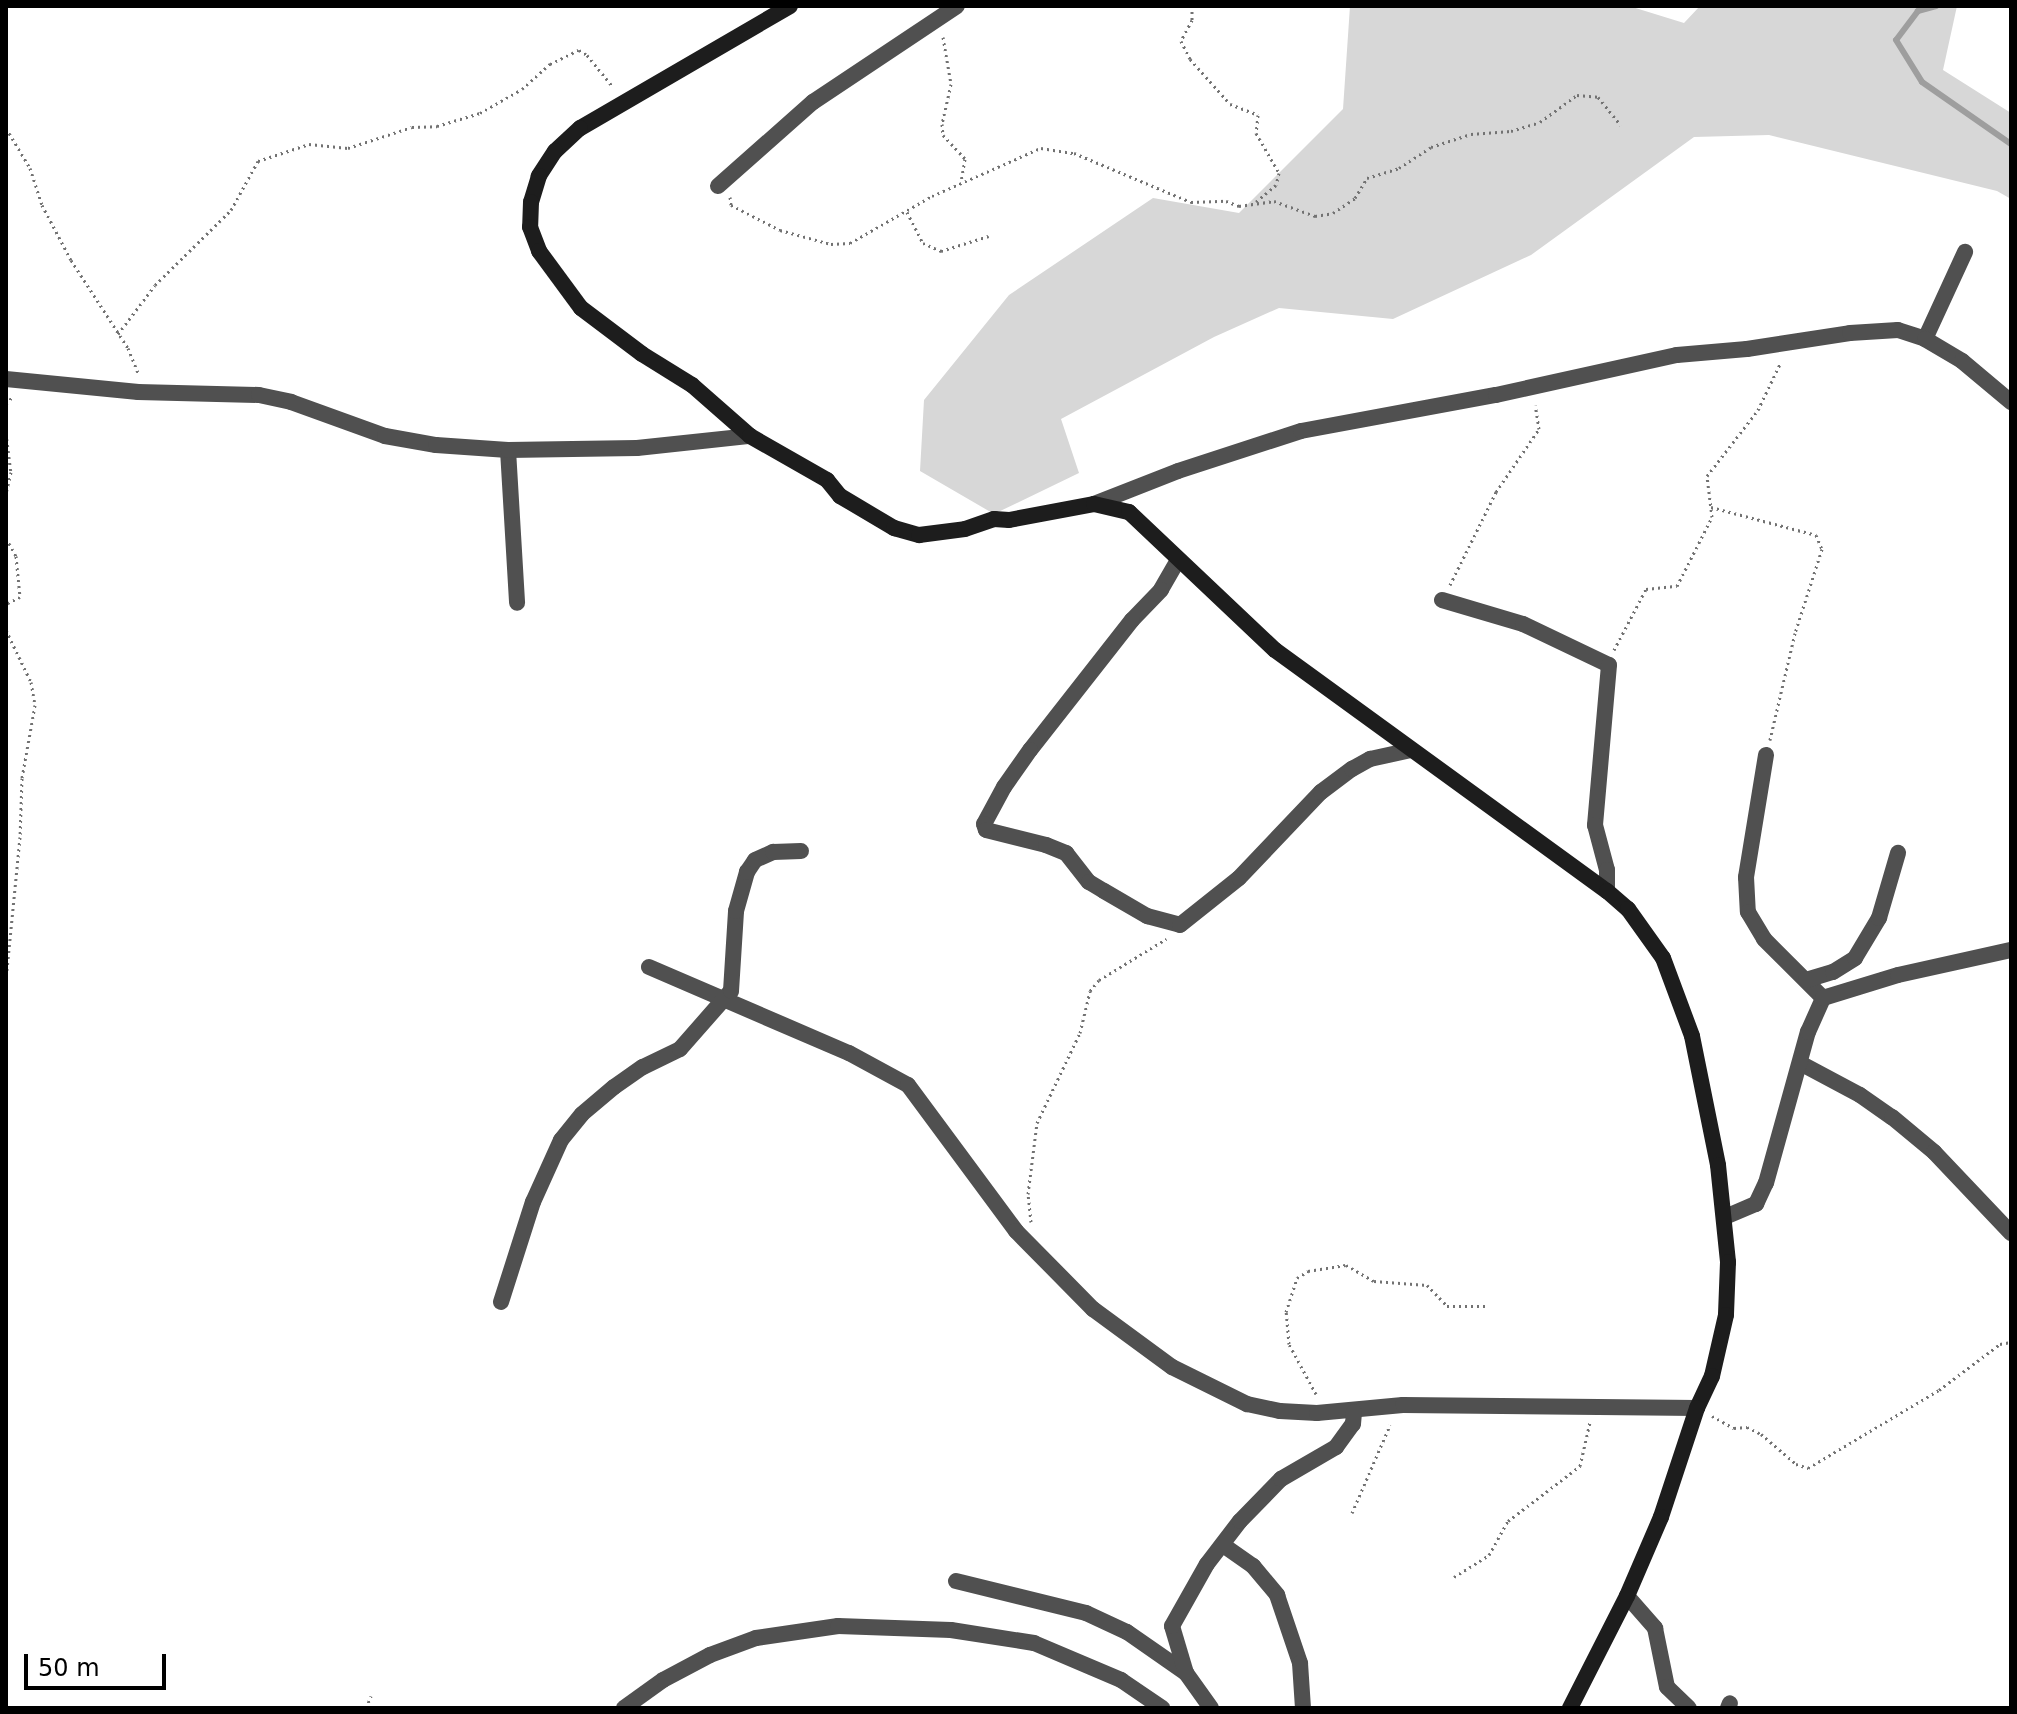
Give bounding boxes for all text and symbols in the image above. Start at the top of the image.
scale bar [28,1638,170,1688]
text: 50 m [38,1654,100,1682]

